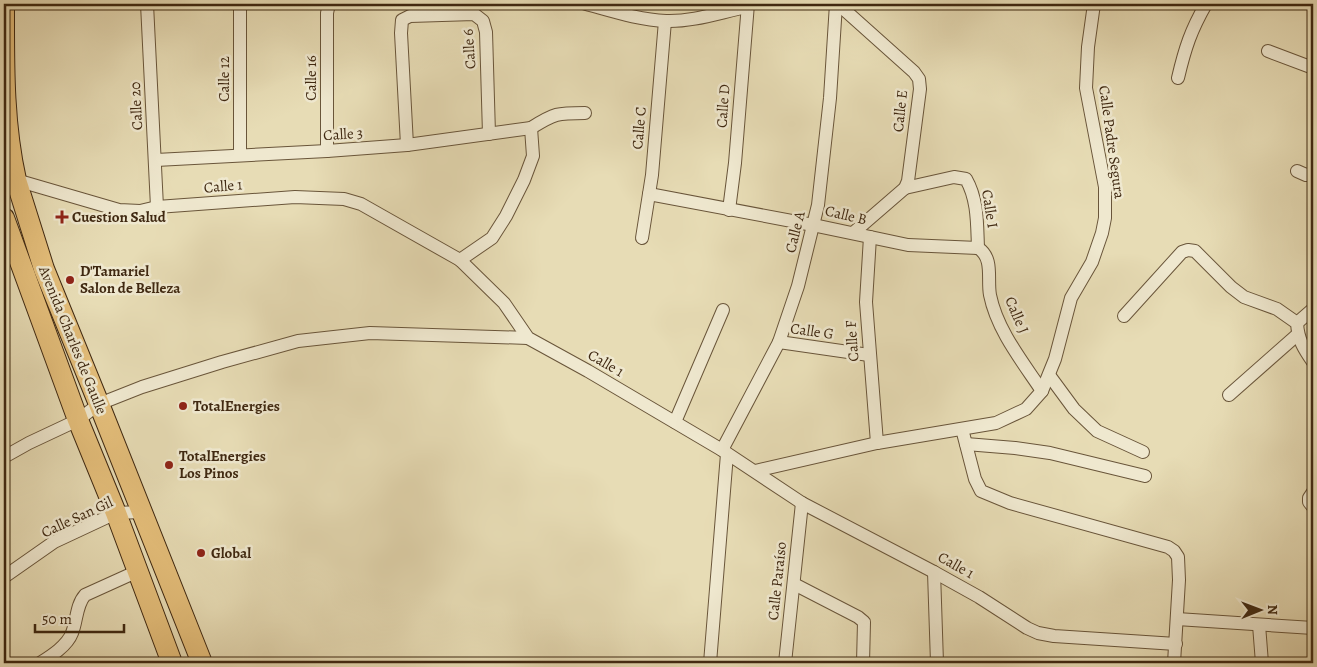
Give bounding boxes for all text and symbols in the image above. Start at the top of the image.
street label: Calle 6 [458,28,480,70]
street label: Calle 16 [301,55,321,101]
street label: Calle 12 [214,56,234,102]
street label: Calle 20 [125,81,147,131]
street label: Calle D [711,83,735,129]
street label: Calle Padre Segura [1094,84,1130,200]
street label: Calle E [888,89,912,133]
street label: Calle C [627,106,651,150]
street label: Calle 3 [323,123,363,145]
street label: Calle 1 [203,174,243,198]
street label: Calle I [977,188,1003,230]
street label: Calle B [823,200,869,230]
place label: Cuestion Salud [72,207,167,227]
street label: Calle A [780,209,810,255]
marker: Cuestion Salud [56,211,68,223]
place label: D'Tamariel Salon de Belleza [80,261,181,298]
street label: Avenida Charles de Gaulle [34,262,112,417]
marker: D'Tamariel Salon de Belleza [64,274,76,286]
street label: Calle J [1000,293,1034,337]
street label: Calle G [789,318,835,344]
street label: Calle F [841,320,863,362]
street label: Calle 1 [584,345,628,381]
place label: TotalEnergies [193,396,280,416]
marker: TotalEnergies [177,400,189,412]
place label: TotalEnergies Los Pinos [179,446,266,483]
marker: TotalEnergies Los Pinos [163,459,175,471]
street label: Calle San Gil [38,492,116,542]
street label: Calle Paraíso [763,541,791,621]
place label: Global [211,543,251,563]
marker: Global [195,547,207,559]
street label: Calle 1 [934,547,978,583]
north arrow [1234,584,1284,634]
scale bar [35,602,124,634]
text: N [1263,605,1282,615]
text: 50 m [42,609,72,629]

